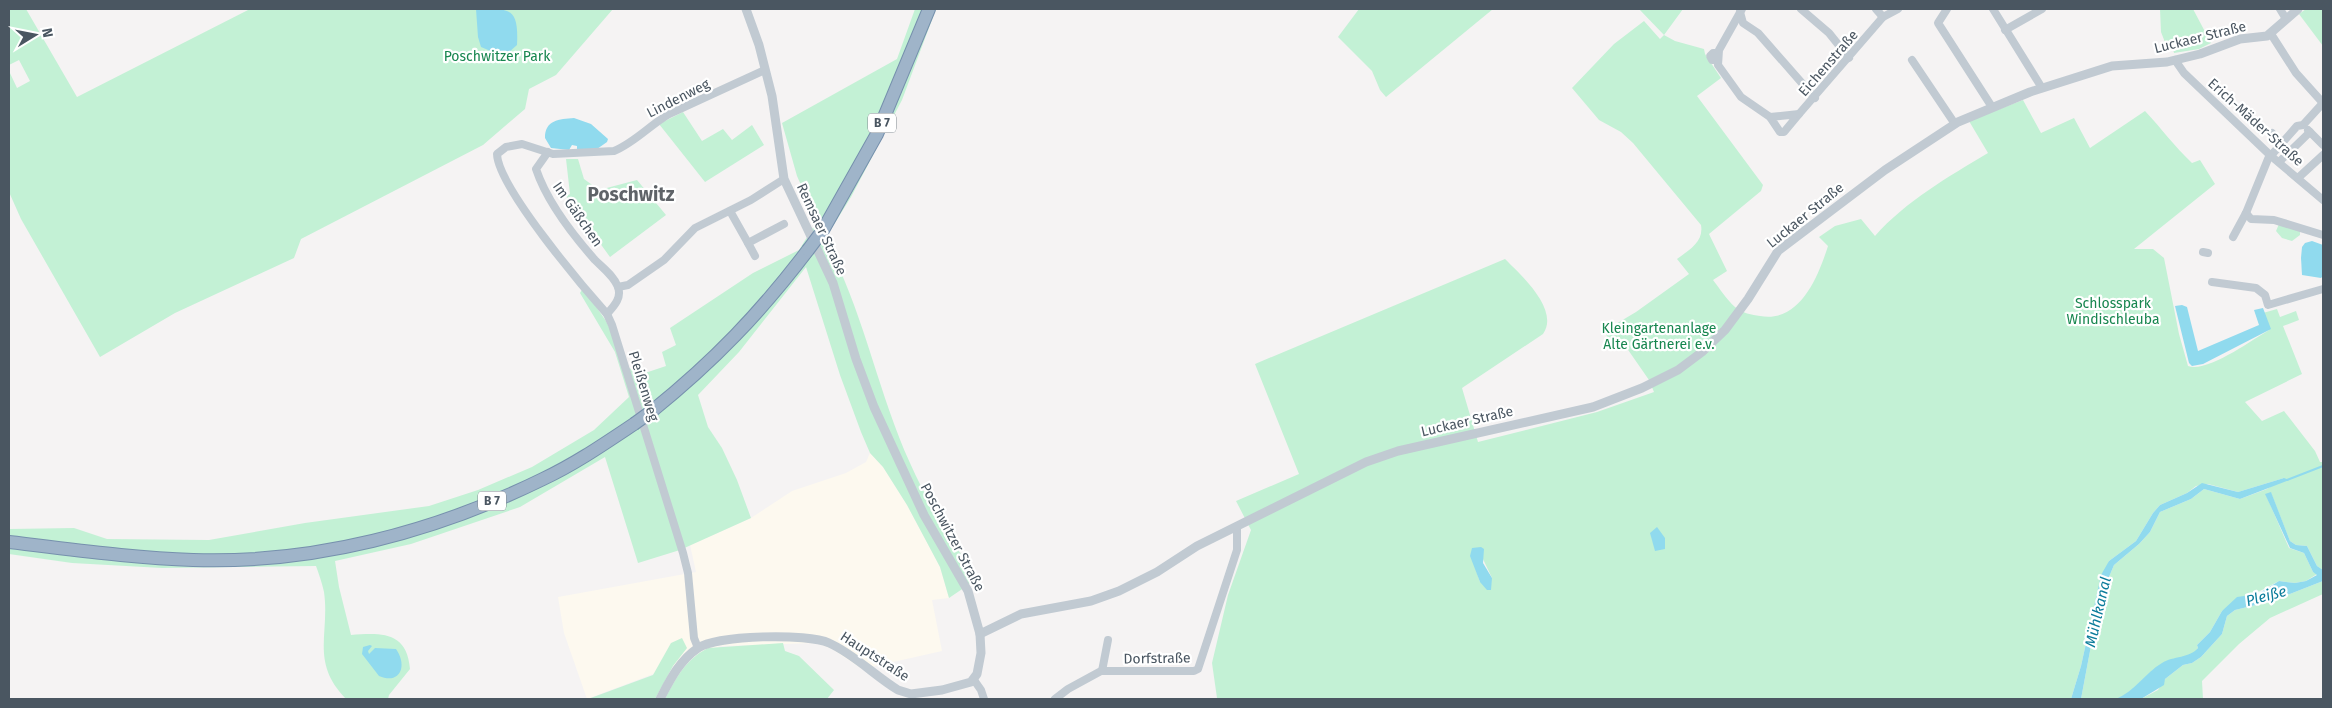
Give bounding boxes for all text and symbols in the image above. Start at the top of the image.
north arrow [10,10,60,60]
street label: Luckaer Straße [2152,18,2248,57]
text: N [38,27,56,39]
street label: Eichenstraße [1795,27,1862,100]
park label: Poschwitzer Park [444,48,551,65]
street label: Lindenweg [644,75,713,122]
street label: Erich-Mäder-Straße [2204,75,2307,170]
road number: B 7 [868,114,896,132]
street label: Im Gäßchen [549,179,606,250]
street label: Luckaer Straße [1763,179,1847,252]
street label: Remsaer Straße [793,180,850,278]
district label: Poschwitz [588,183,675,206]
park label: Schlosspark Windischleuba [2066,295,2160,328]
park label: Kleingartenanlage Alte Gärtnerei e.v. [1602,320,1716,353]
street label: Pleißenweg [625,349,662,424]
street label: Luckaer Straße [1419,403,1515,440]
street label: Poschwitzer Straße [917,480,988,594]
road number: B 7 [478,492,506,511]
water label: Mühlkanal [2081,575,2115,649]
water label: Pleiße [2244,582,2288,610]
street label: Hauptstraße [837,628,912,685]
street label: Dorfstraße [1123,649,1191,668]

